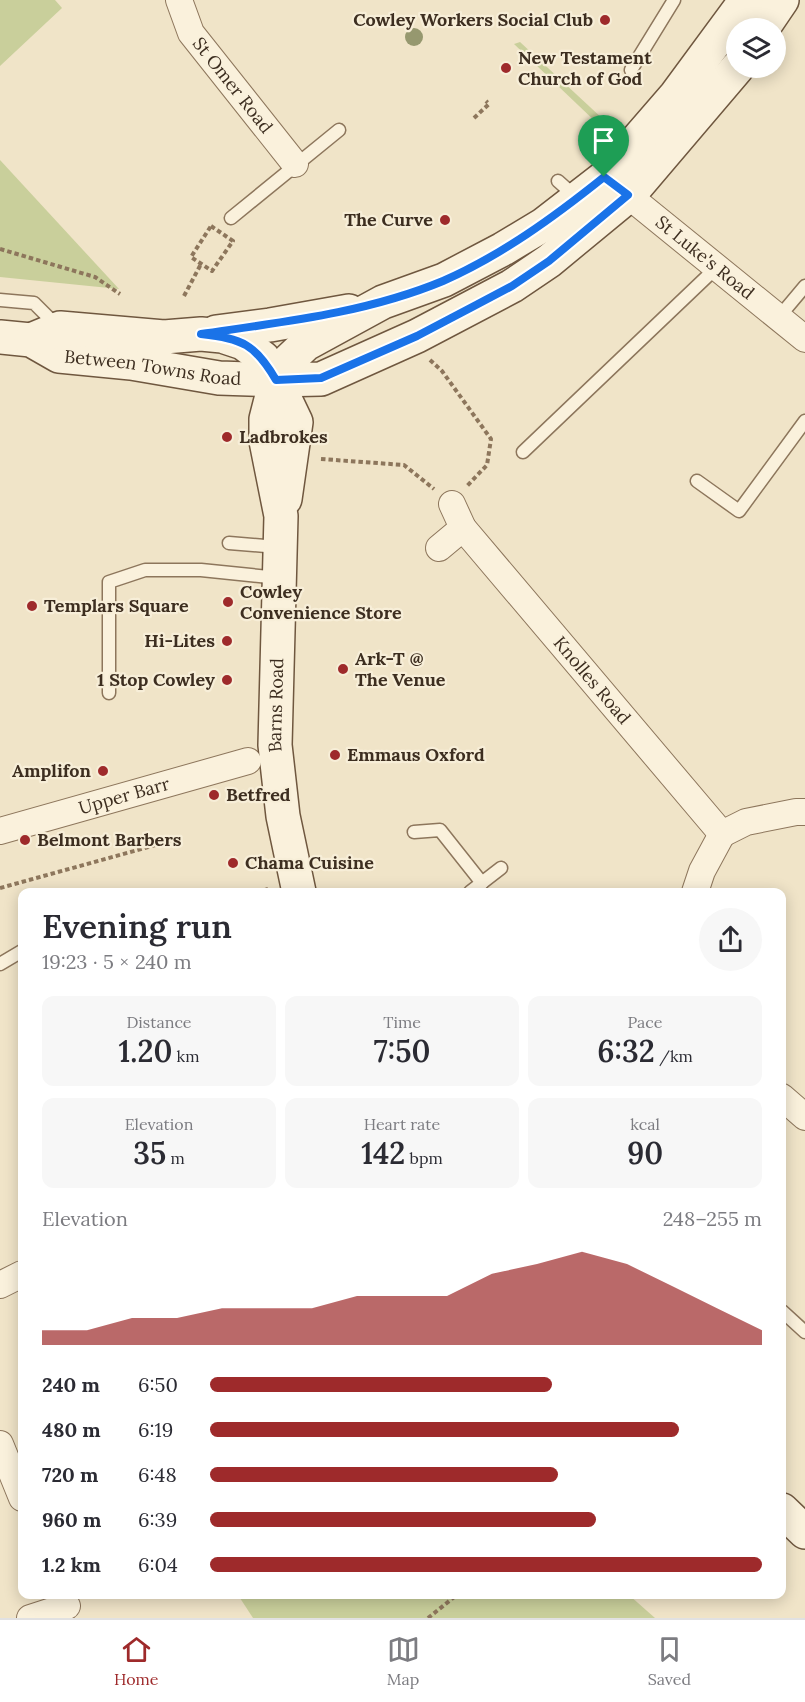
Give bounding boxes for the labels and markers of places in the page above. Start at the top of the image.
place label: Cowley Workers Social Club [353,8,593,31]
marker: Cowley Workers Social Club [598,13,612,27]
place label: New Testament Church of God [518,46,652,90]
marker: New Testament Church of God [499,61,513,75]
pin [578,115,629,177]
place label: The Curve [344,208,433,231]
marker: The Curve [438,213,452,227]
place label: Ladbrokes [239,425,328,448]
marker: Ladbrokes [220,430,234,444]
place label: Cowley Convenience Store [240,580,402,624]
place label: Templars Square [44,594,189,617]
marker: Cowley Convenience Store [221,595,235,609]
marker: Templars Square [25,599,39,613]
place label: Hi-Lites [144,629,215,652]
marker: Hi-Lites [220,634,234,648]
place label: Ark-T @ The Venue [355,647,446,691]
marker: Ark-T @ The Venue [336,662,350,676]
place label: 1 Stop Cowley [97,668,215,691]
marker: 1 Stop Cowley [220,673,234,687]
place label: Emmaus Oxford [347,743,485,766]
marker: Emmaus Oxford [328,748,342,762]
place label: Amplifon [12,759,92,782]
marker: Amplifon [96,764,110,778]
place label: Betfred [226,783,291,806]
marker: Betfred [207,788,221,802]
place label: Belmont Barbers [37,828,182,851]
marker: Belmont Barbers [18,833,32,847]
place label: Chama Cuisine [245,851,374,874]
marker: Chama Cuisine [226,856,240,870]

